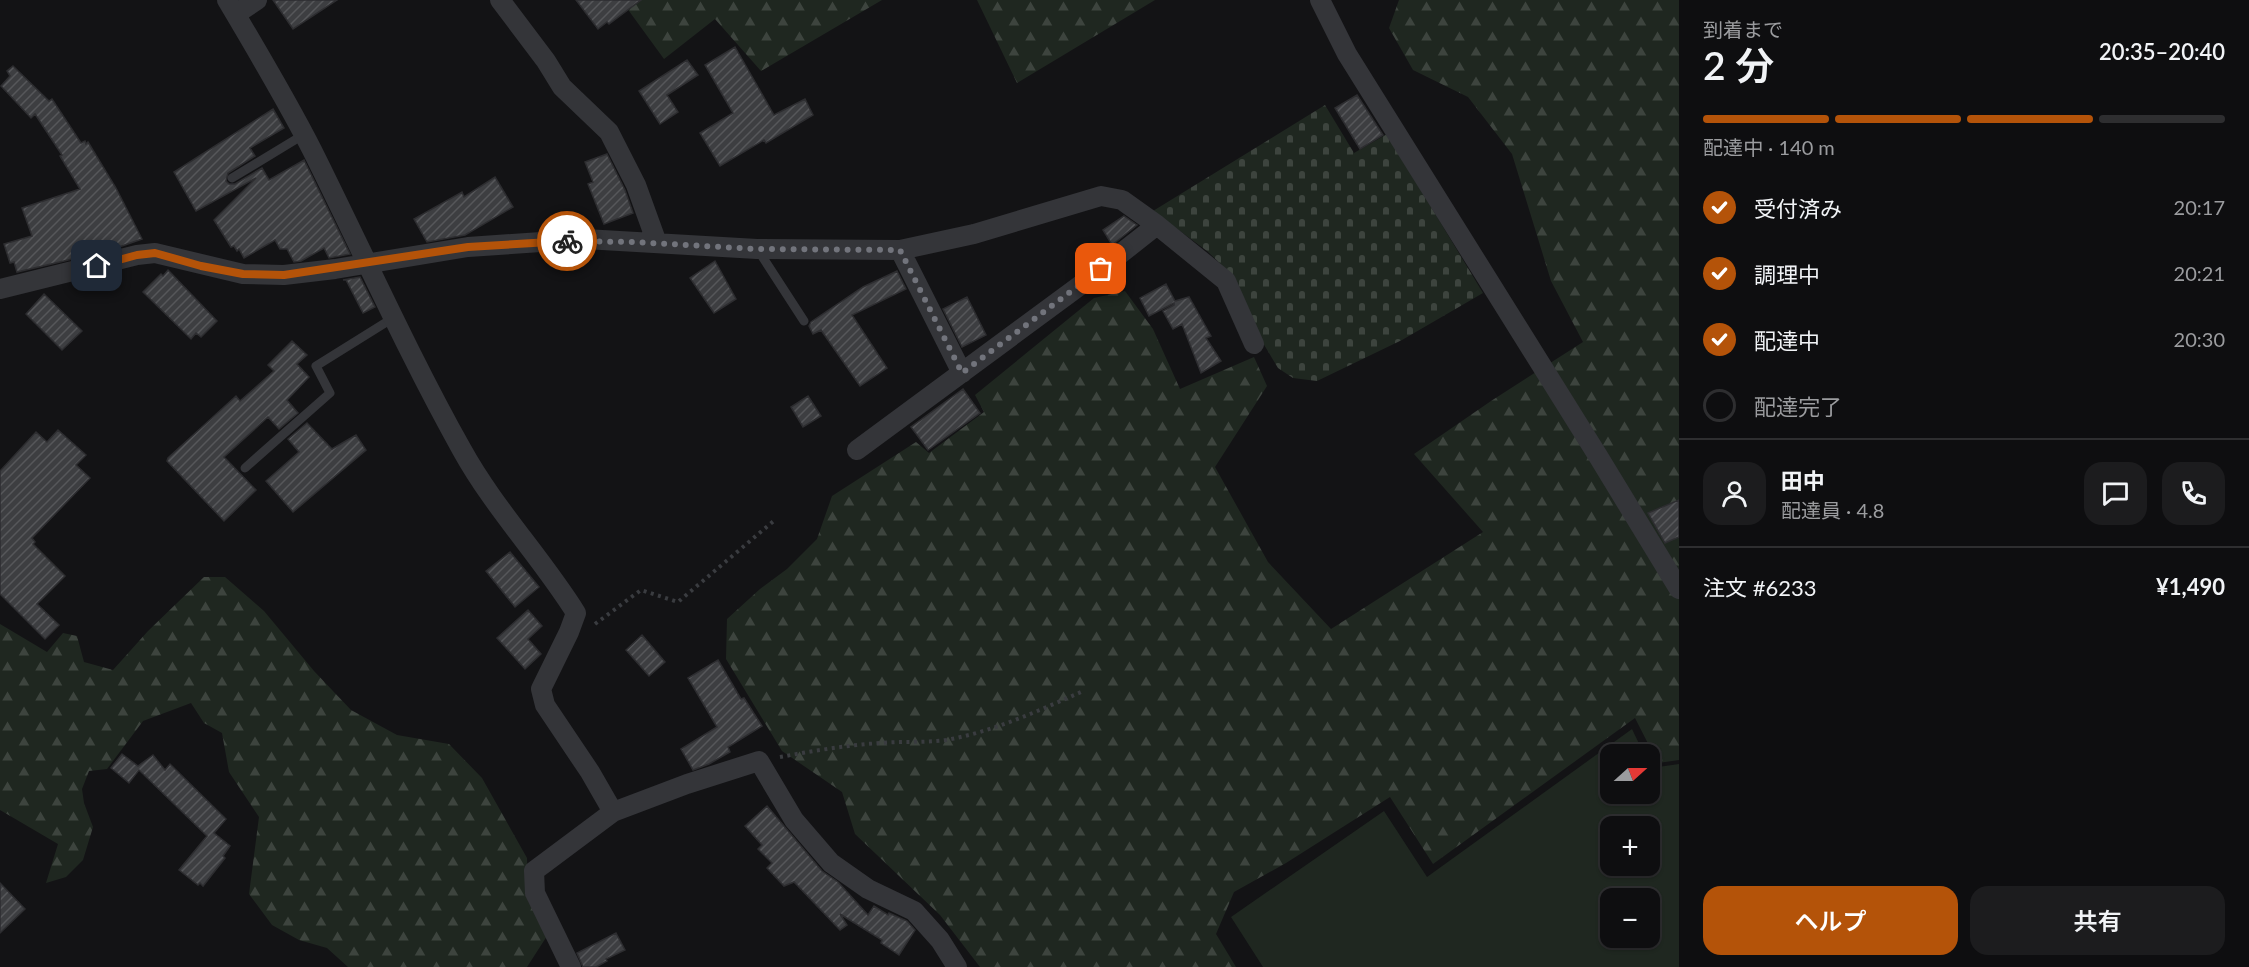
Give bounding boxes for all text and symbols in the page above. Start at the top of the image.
text: 到着まで [1703,17,1783,41]
text: 20:35–20:40 [2099,38,2225,65]
text: 2 分 [1703,42,1774,88]
text: 配達中 · 140 m [1703,135,1835,159]
icon: check [1703,191,1736,224]
text: 受付済み [1754,195,1842,222]
text: 20:17 [2174,195,2225,219]
courier [537,211,597,271]
icon: bike [551,225,584,258]
pin [71,240,122,291]
pin [1075,243,1126,294]
icon: home [80,249,113,282]
icon: bag [1084,252,1117,285]
icon: check [1703,257,1736,290]
text: 調理中 [1754,261,1820,288]
text: 20:21 [2174,261,2225,285]
icon: check [1703,323,1736,356]
text: 配達中 [1754,327,1820,354]
text: 20:30 [2174,327,2225,351]
text: 配達完了 [1754,393,1842,420]
button: person [1703,462,1766,525]
button: chat [2084,462,2147,525]
button: phone [2162,462,2225,525]
text: 田中 [1781,467,1825,494]
text: 配達員 · 4.8 [1781,498,1884,522]
text: ¥1,490 [2156,573,2225,600]
text: 注文 #6233 [1703,574,1816,601]
north arrow [1600,744,1660,804]
map controls [1600,744,1660,948]
button: + [1600,816,1660,876]
button: ヘルプ [1703,886,1958,955]
button: 共有 [1970,886,2225,955]
button: − [1600,888,1660,948]

